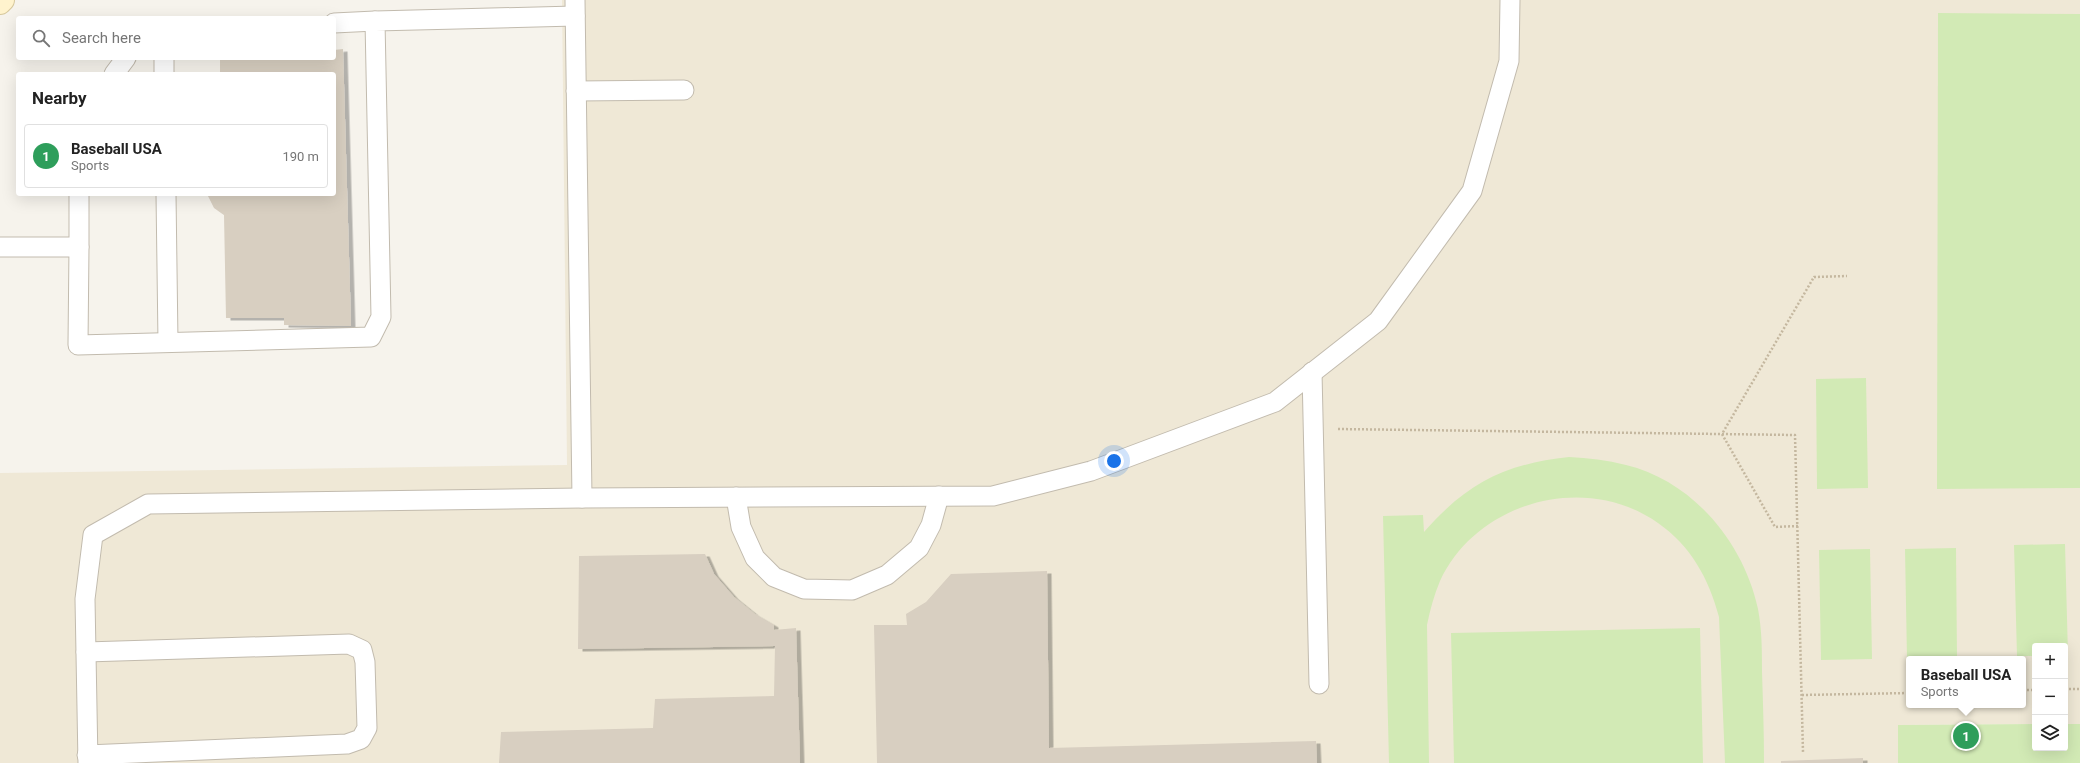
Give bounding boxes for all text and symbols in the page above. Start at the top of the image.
search box [16,16,336,60]
icon: search [30,27,52,49]
text: Search here [62,29,141,47]
text: Nearby [32,88,87,108]
text: Baseball USA [71,140,162,158]
text: 1 [42,149,50,164]
text: 190 m [282,149,319,164]
text: Sports [71,158,109,173]
your location [1104,451,1124,471]
map controls [2032,643,2068,751]
button: + [2032,643,2068,679]
popup [1906,656,2026,708]
text: Baseball USA [1921,666,2011,684]
button: − [2032,679,2068,715]
text: Sports [1921,684,1959,699]
button: layers [2032,715,2068,751]
pin: 1 [1953,721,1979,751]

